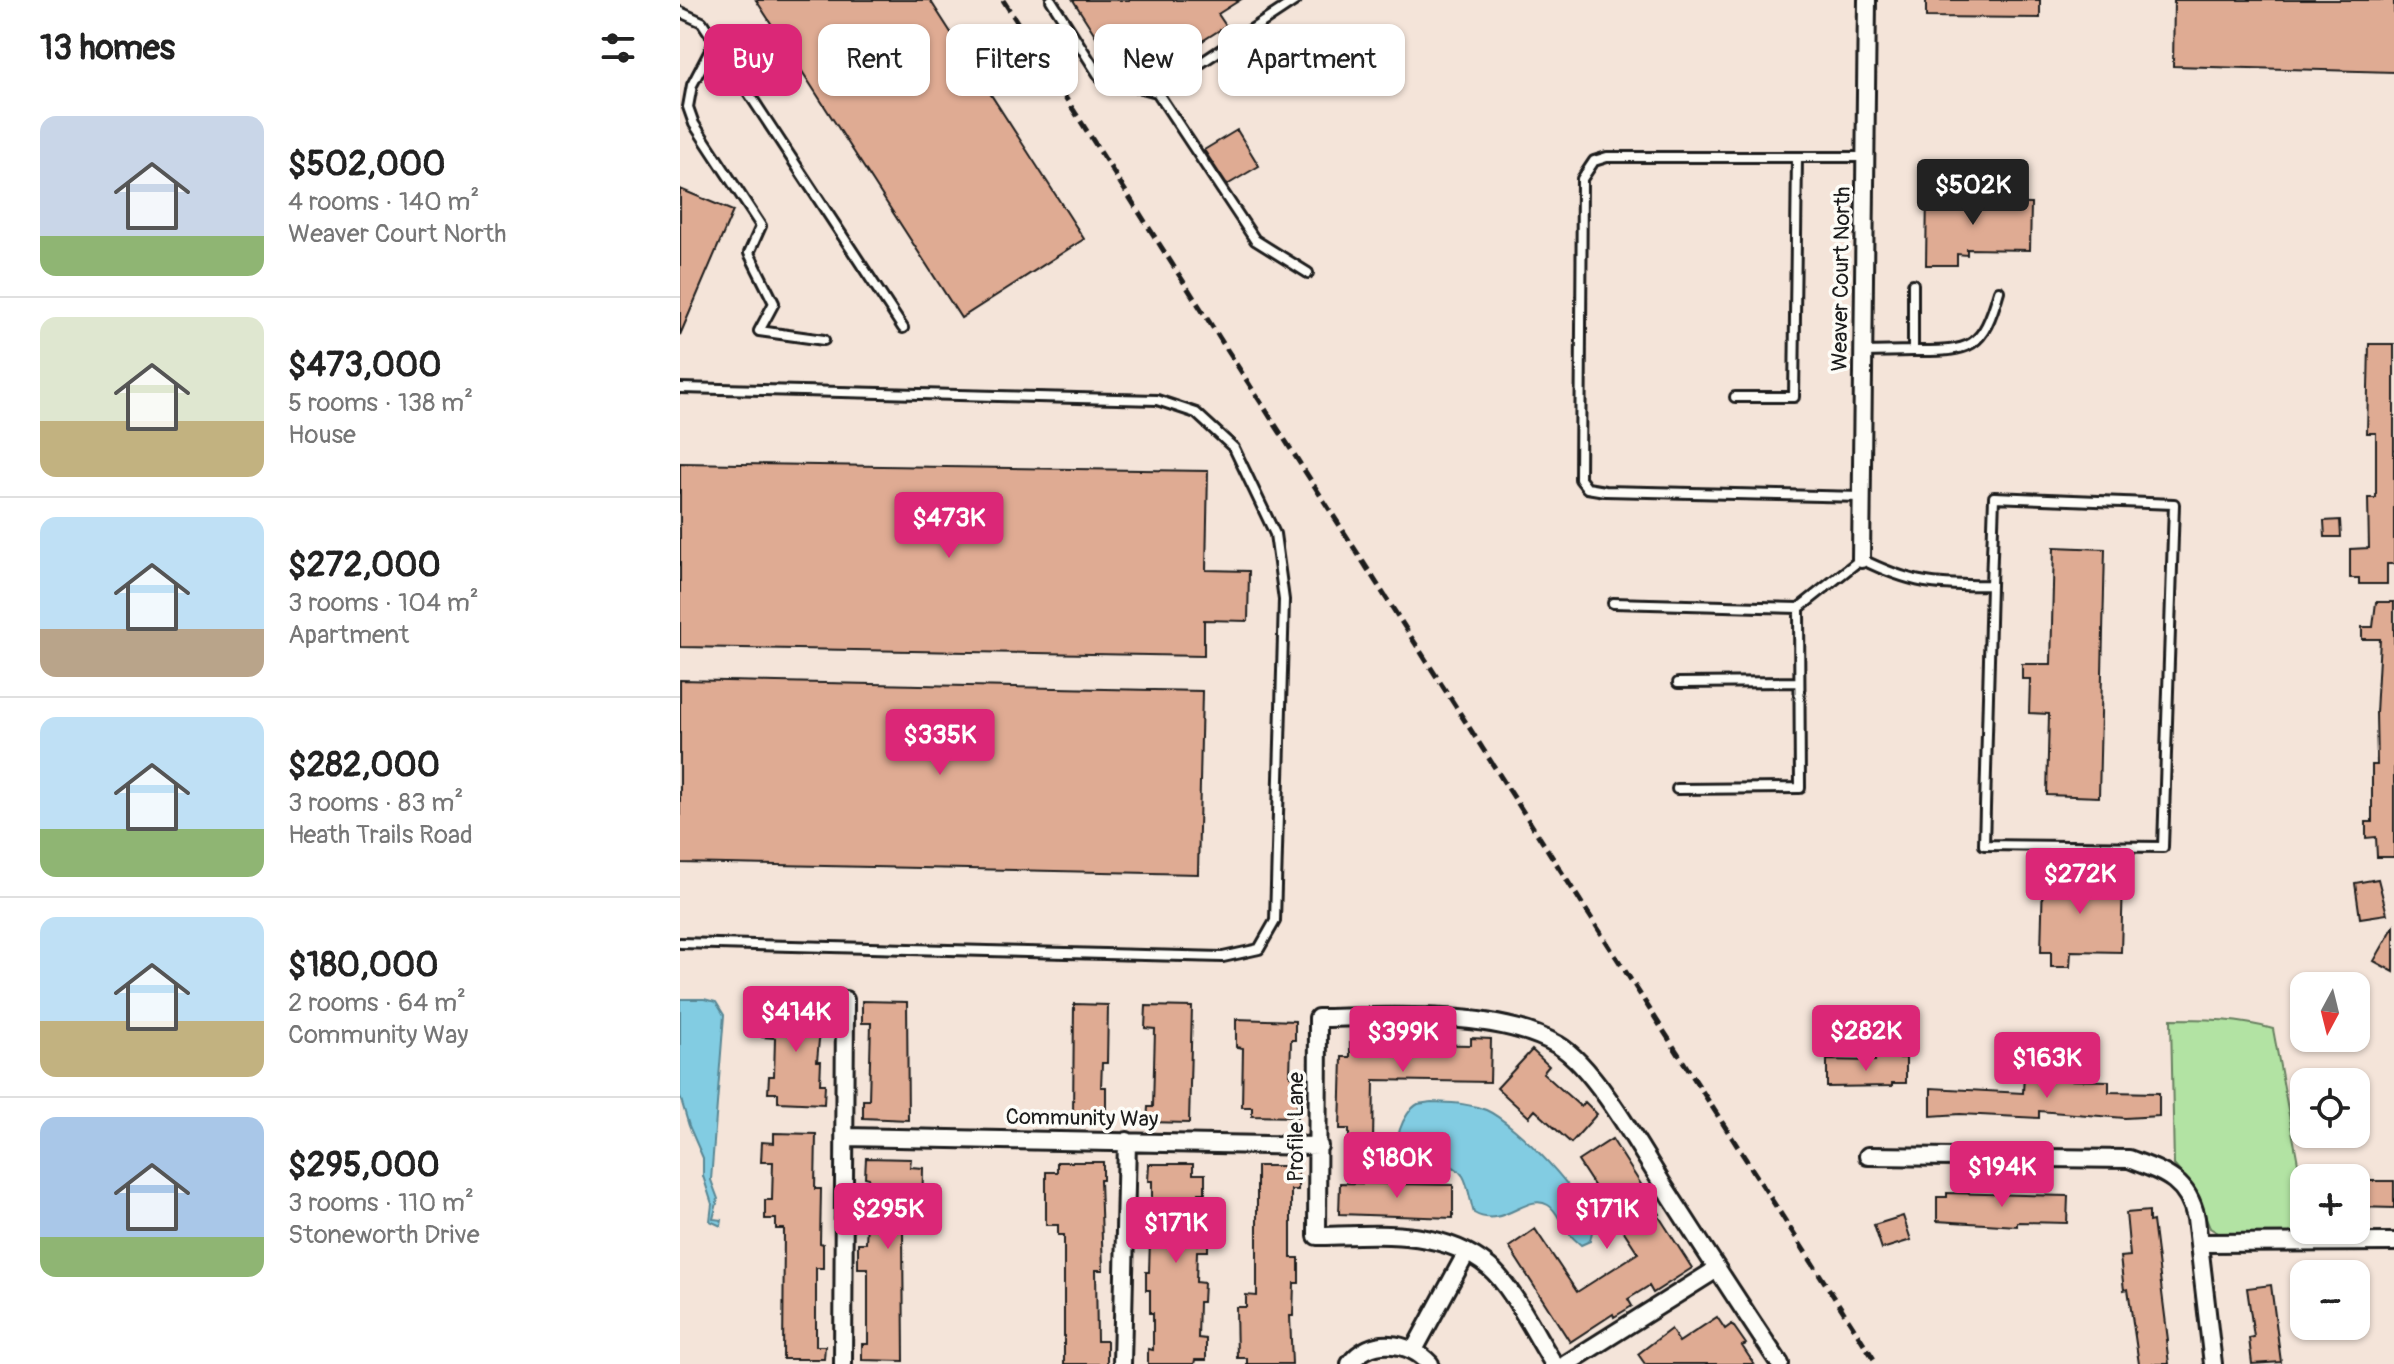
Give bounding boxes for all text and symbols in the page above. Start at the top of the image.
chip: Buy [704,24,802,96]
chip: Rent [818,24,930,96]
chip: Filters [946,24,1078,96]
chip: New [1094,24,1202,96]
chip: Apartment [1218,24,1405,96]
icon: filters [596,26,640,70]
text: 13 homes [40,27,175,70]
text: $502,000 [288,143,445,186]
icon: home [104,148,200,244]
pin: $502K [1917,159,2029,227]
text: $502K [1935,169,2011,201]
text: 4 rooms · 140 m² [288,186,479,218]
street label: Weaver Court North [1825,186,1857,372]
text: Weaver Court North [288,218,507,250]
text: $473,000 [288,344,441,387]
icon: home [104,349,200,445]
text: 5 rooms · 138 m² [288,387,473,419]
text: House [288,419,356,451]
pin: $473K [893,492,1005,560]
text: $473K [912,502,986,534]
text: $272,000 [288,544,441,587]
icon: home [104,549,200,645]
text: 3 rooms · 104 m² [288,587,479,619]
text: Apartment [288,619,409,651]
pin: $335K [884,709,996,777]
text: $335K [904,719,976,751]
text: $282,000 [288,744,440,787]
icon: home [104,749,200,845]
text: 3 rooms · 83 m² [288,787,463,819]
text: Heath Trails Road [288,819,473,851]
pin: $272K [2024,848,2136,916]
text: $272K [2044,858,2116,890]
text: $180,000 [288,944,438,987]
icon: home [104,949,200,1045]
north arrow [2290,972,2370,1052]
map controls [2290,972,2370,1340]
pin: $414K [740,986,852,1054]
text: 2 rooms · 64 m² [288,987,466,1019]
text: $414K [761,996,831,1028]
pin: $282K [1810,1005,1922,1073]
pin: $399K [1347,1006,1459,1074]
text: $282K [1830,1015,1902,1047]
text: $399K [1367,1016,1439,1048]
text: Community Way [288,1019,468,1051]
pin: $163K [1991,1032,2103,1100]
text: $163K [2012,1042,2082,1074]
button: locate [2290,1068,2370,1148]
street label: Profile Lane [1282,1072,1310,1182]
street label: Community Way [1005,1103,1159,1133]
pin: $180K [1341,1132,1453,1200]
pin: $194K [1946,1141,2058,1209]
text: $180K [1362,1142,1432,1174]
text: $295,000 [288,1144,440,1187]
icon: home [104,1149,200,1245]
text: $194K [1968,1151,2036,1183]
button: + [2290,1164,2370,1244]
pin: $295K [832,1183,944,1251]
pin: $171K [1551,1183,1663,1251]
text: 3 rooms · 110 m² [288,1187,474,1219]
text: $295K [852,1193,924,1225]
text: $171K [1575,1193,1639,1225]
pin: $171K [1120,1197,1232,1265]
text: $171K [1144,1207,1208,1239]
text: Stoneworth Drive [288,1219,480,1251]
button: − [2290,1260,2370,1340]

